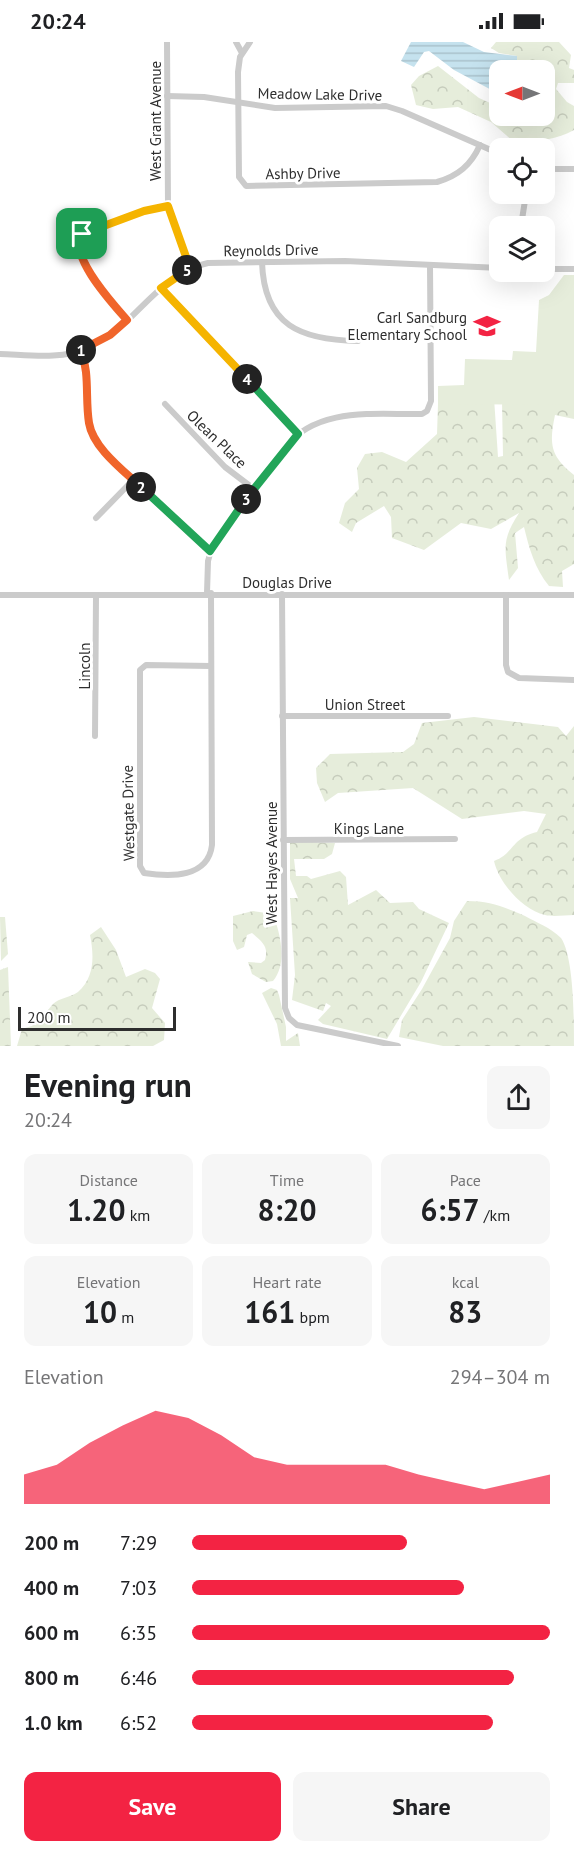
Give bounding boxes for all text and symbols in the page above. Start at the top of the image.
text: 20:24 [30,7,86,35]
north arrow [489,60,555,126]
map controls [489,60,555,282]
street label: West Grant Avenue [146,61,165,181]
street label: Meadow Lake Drive [257,83,383,105]
button: locate [489,138,555,204]
street label: Ashby Drive [265,163,341,183]
pin [56,208,107,259]
button: layers [489,216,555,282]
icon: arrive [65,217,98,250]
street label: Reynolds Drive [223,240,319,260]
pin: 5 [172,255,202,285]
text: 5 [182,260,192,280]
place label: Carl Sandburg Elementary School [347,308,468,344]
school or university icon: Carl Sandburg Elementary School [472,311,502,341]
pin: 1 [66,335,96,365]
text: 1 [76,340,86,360]
pin: 4 [232,364,262,394]
text: 4 [242,369,252,389]
street label: Olean Place [183,406,251,472]
pin: 2 [126,472,156,502]
text: 2 [136,477,146,497]
pin: 3 [231,484,261,514]
text: 3 [241,489,251,509]
street label: Douglas Drive [242,573,332,592]
street label: Lincoln [75,642,94,690]
street label: Union Street [325,695,405,714]
street label: Westgate Drive [118,765,138,861]
street label: West Hayes Avenue [262,801,281,925]
street label: Kings Lane [334,819,404,838]
scale bar [18,1004,176,1031]
text: 200 m [27,1007,70,1027]
text: Evening run [24,1063,192,1106]
button: share [487,1066,550,1129]
text: 20:24 [24,1107,72,1133]
text: Distance [79,1170,138,1190]
text: Time [270,1170,304,1190]
text: Pace [450,1170,481,1190]
text: 1.20 [67,1190,125,1229]
text: 8:20 [257,1190,317,1229]
text: 6:57 [420,1190,480,1229]
text: km [125,1205,150,1225]
text: /km [480,1205,510,1225]
text: Elevation [77,1272,141,1292]
text: Heart rate [252,1272,322,1292]
text: kcal [452,1272,479,1292]
text: 10 [83,1292,117,1331]
text: 161 [244,1292,295,1331]
text: 83 [448,1292,482,1331]
text: m [117,1307,134,1327]
text: bpm [295,1307,330,1327]
text: Elevation [24,1364,104,1390]
text: 294–304 m [450,1364,550,1390]
text: 200 m [24,1530,79,1556]
text: 7:29 [120,1530,157,1556]
text: 400 m [24,1575,79,1601]
text: 7:03 [120,1575,157,1601]
text: 600 m [24,1620,79,1646]
text: 6:35 [120,1620,157,1646]
text: 800 m [24,1665,79,1691]
text: 6:46 [120,1665,157,1691]
text: 1.0 km [24,1710,83,1736]
text: 6:52 [120,1710,157,1736]
button: Save [24,1772,281,1841]
button: Share [293,1772,550,1841]

